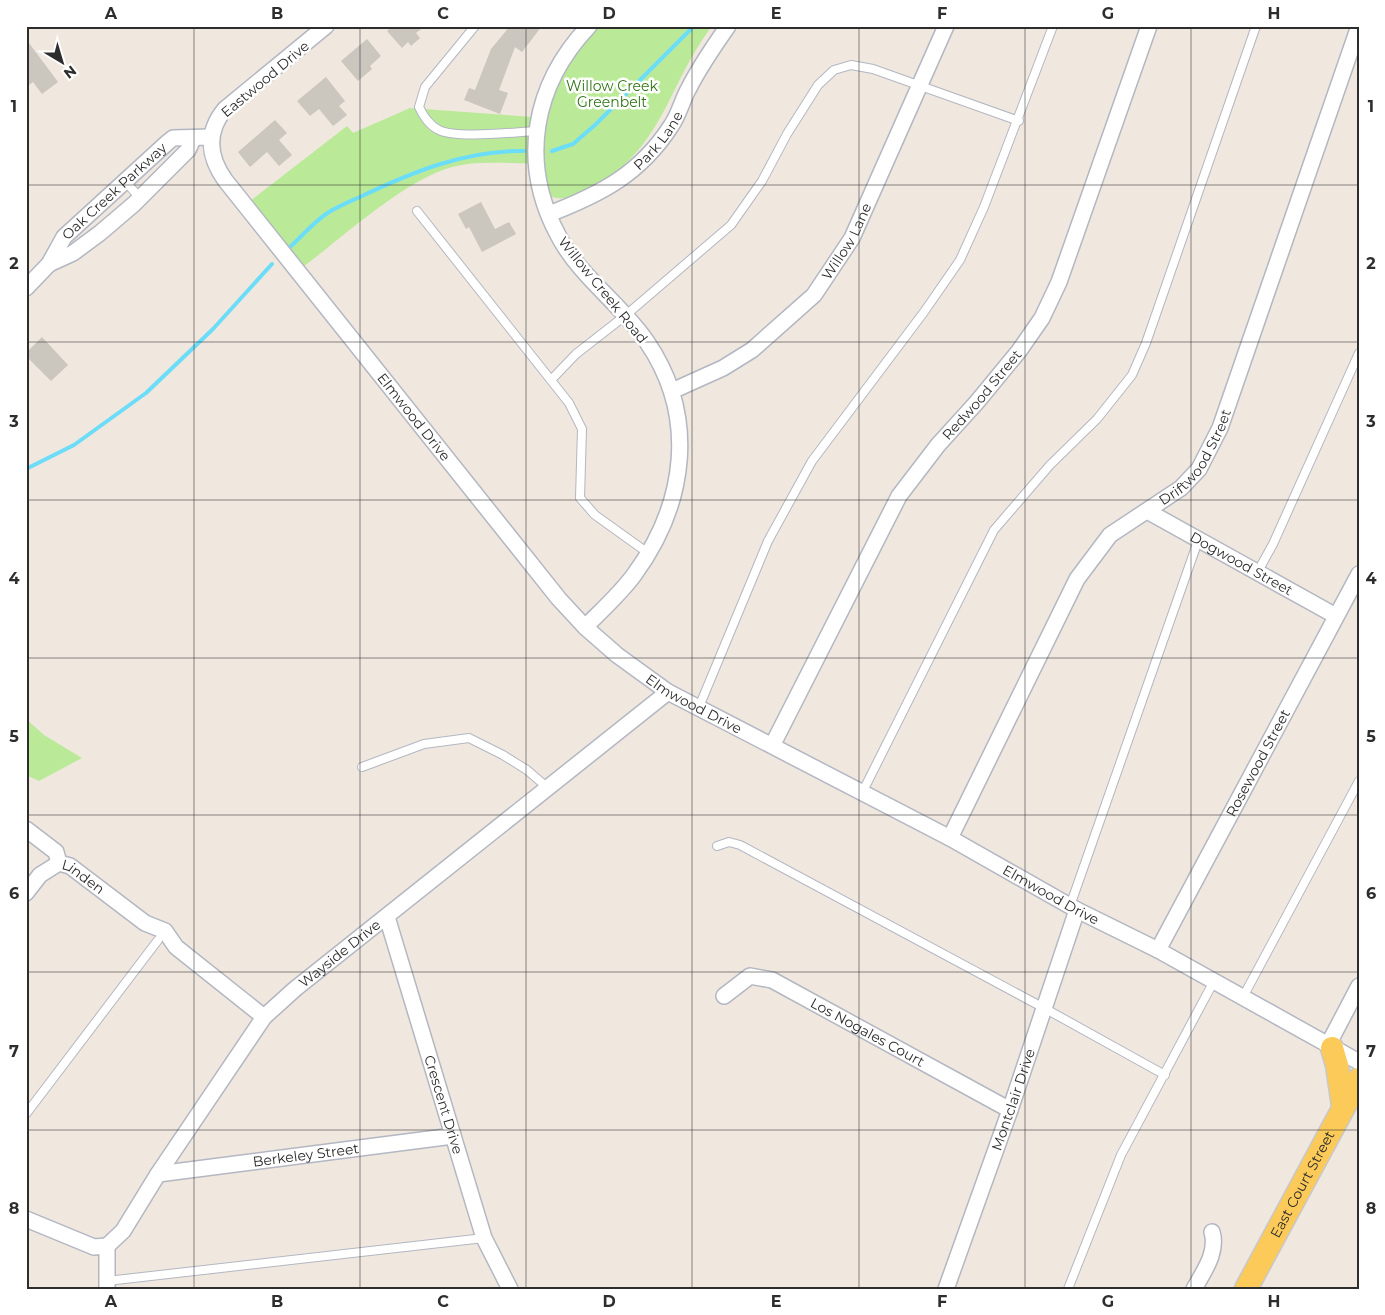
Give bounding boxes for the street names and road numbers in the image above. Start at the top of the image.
street label: Eastwood Drive [217,37,313,121]
street label: Park Lane [630,108,687,174]
street label: Oak Creek Parkway [58,139,171,244]
street label: Willow Lane [818,200,875,283]
street label: Willow Creek Road [554,233,652,347]
street label: Redwood Street [938,346,1026,444]
street label: Elmwood Drive [373,369,454,465]
street label: Driftwood Street [1155,406,1235,509]
street label: Dogwood Street [1187,528,1296,599]
street label: Elmwood Drive [642,670,745,738]
street label: Rosewood Street [1222,706,1294,820]
street label: Linden [60,855,108,898]
street label: Elmwood Drive [1000,861,1102,929]
street label: Wayside Drive [295,916,384,991]
street label: Los Nogales Court [807,994,928,1071]
street label: Montclair Drive [987,1046,1039,1153]
street label: Crescent Drive [420,1053,467,1156]
street label: East Court Street [1266,1127,1339,1241]
street label: Berkeley Street [252,1139,360,1171]

